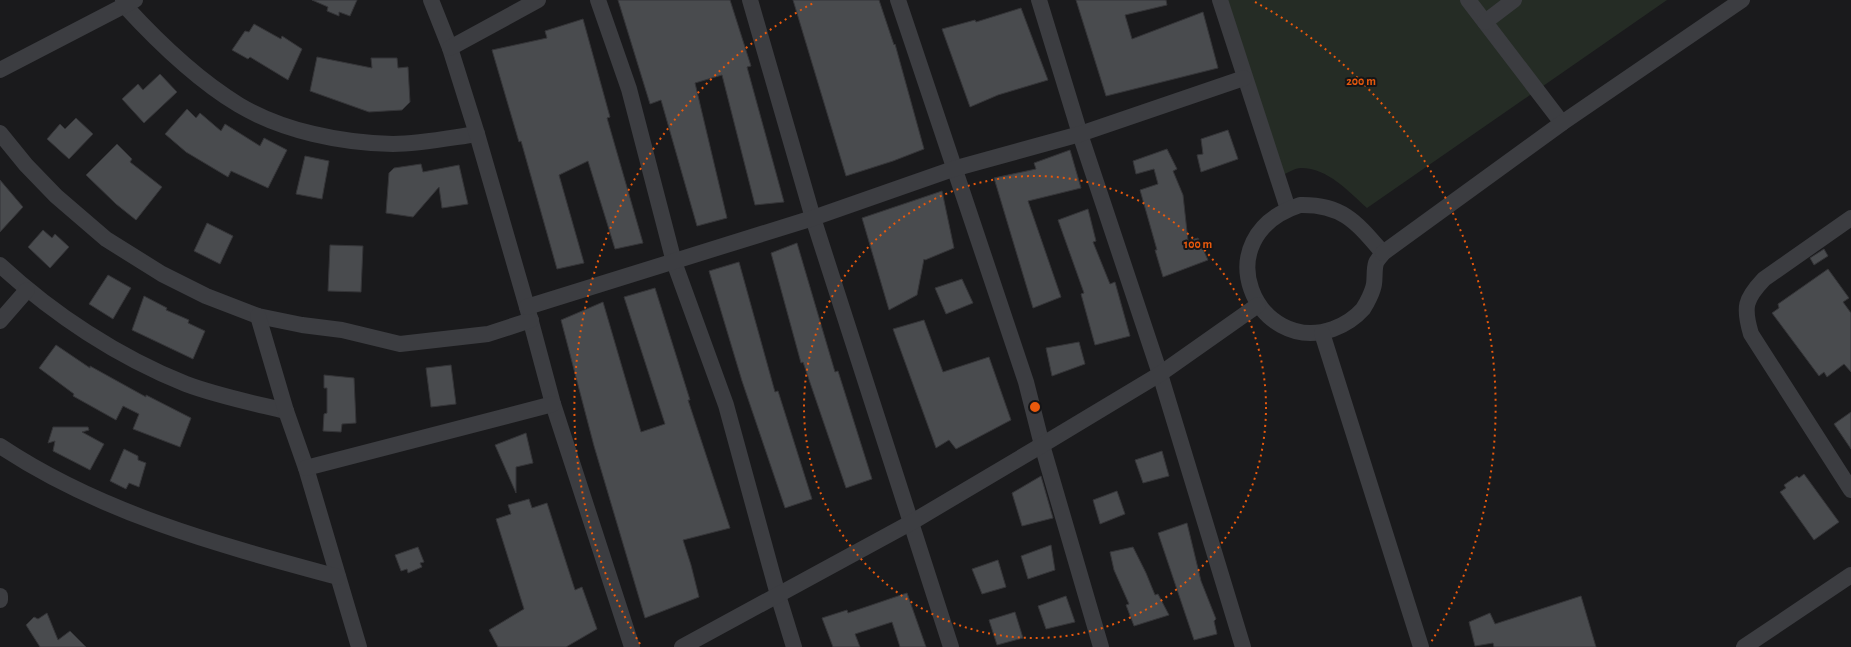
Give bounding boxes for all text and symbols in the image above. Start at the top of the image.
text: 200 m [1346,75,1376,87]
text: 100 m [1184,238,1212,250]
centre of rings [1028,400,1042,414]

